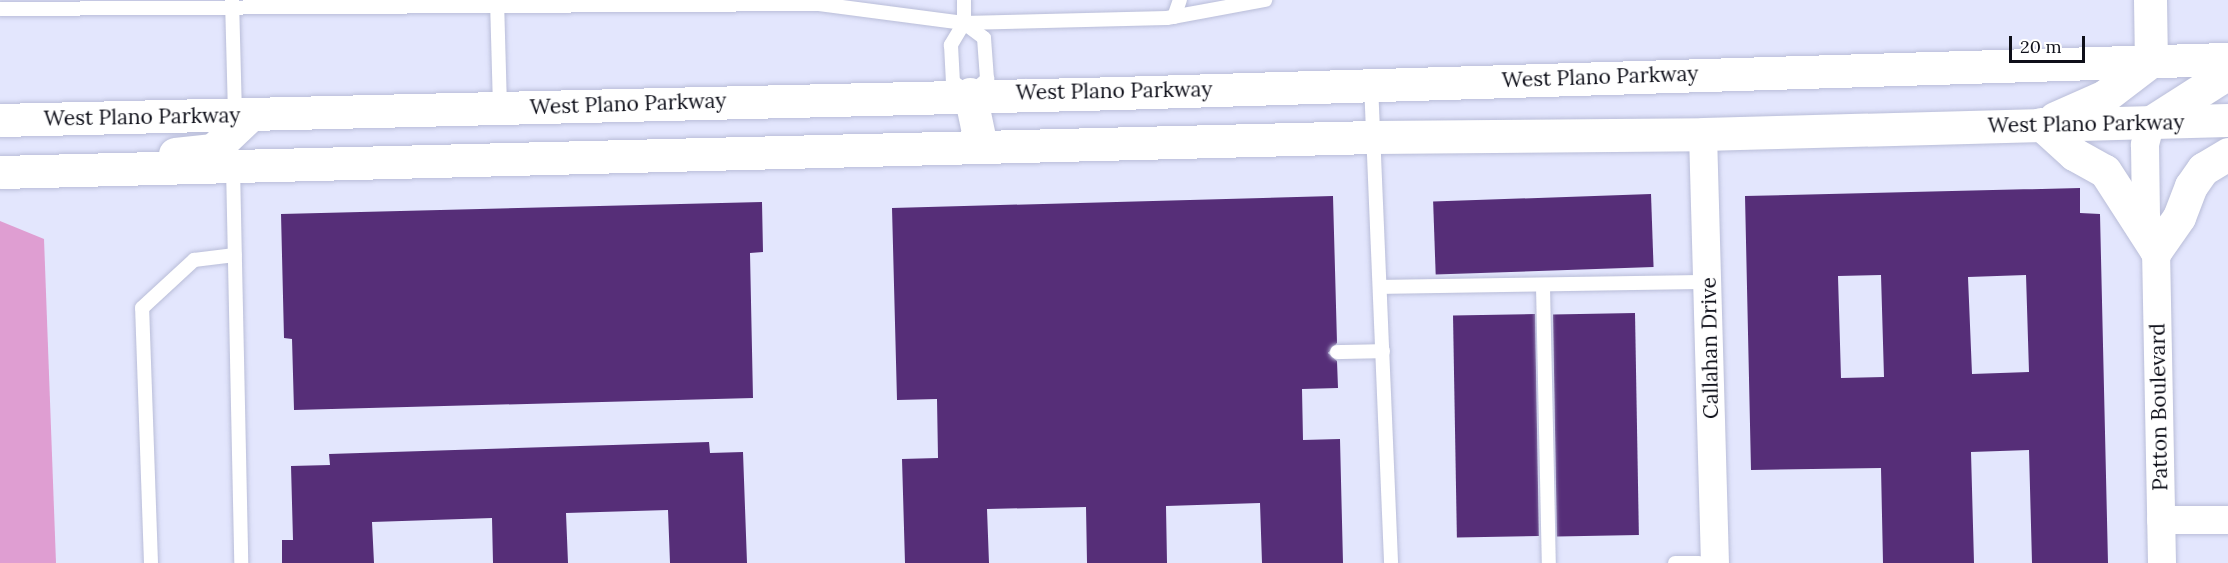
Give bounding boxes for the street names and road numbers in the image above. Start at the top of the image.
street label: West Plano Parkway [1501,61,1699,93]
street label: West Plano Parkway [1016,77,1212,105]
street label: West Plano Parkway [529,88,727,120]
street label: West Plano Parkway [44,103,240,131]
street label: West Plano Parkway [1988,110,2184,138]
street label: Callahan Drive [1696,277,1724,419]
street label: Patton Boulevard [2145,323,2173,491]

